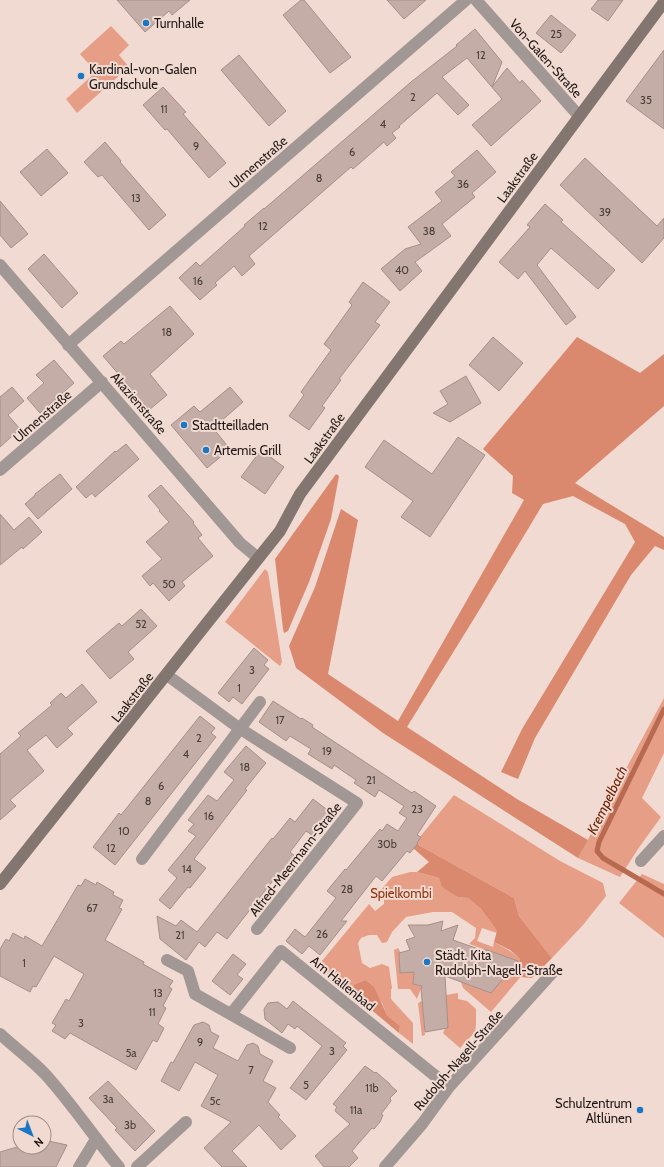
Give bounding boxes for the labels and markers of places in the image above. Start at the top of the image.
place label: Turnhalle [154,15,204,31]
marker: Turnhalle [141,18,151,28]
place label: Kardinal-von-Galen Grundschule [89,61,197,92]
marker: Kardinal-von-Galen Grundschule [76,71,86,81]
place label: Stadtteilladen [192,417,269,433]
marker: Stadtteilladen [179,420,189,430]
place label: Artemis Grill [214,442,281,458]
marker: Artemis Grill [201,445,211,455]
place label: Städt. Kita Rudolph-Nagell-Straße [435,947,563,978]
marker: Städt. Kita Rudolph-Nagell-Straße [422,957,432,967]
place label: Schulzentrum Altlünen [555,1095,632,1126]
marker: Schulzentrum Altlünen [635,1105,645,1115]

